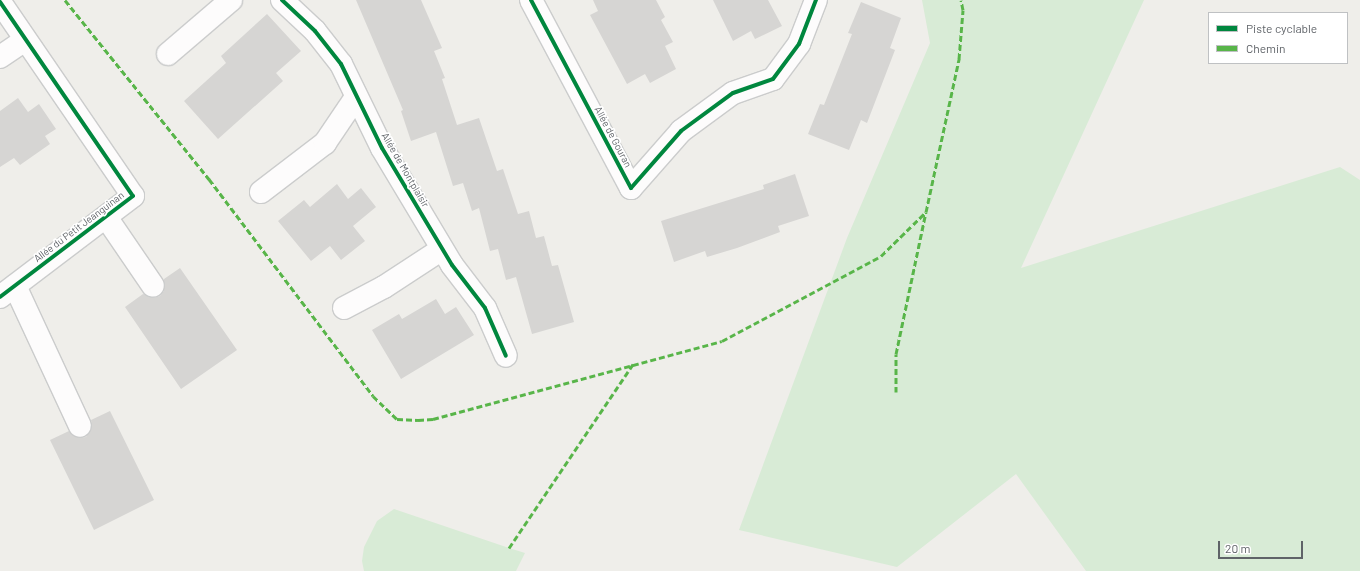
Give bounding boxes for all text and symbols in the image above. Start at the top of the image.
legend [1208,12,1348,64]
text: Piste cyclable [1246,21,1317,35]
text: Chemin [1246,41,1286,55]
street label: Allée de Gouran [592,105,634,169]
street label: Allée de Montplaisir [379,131,431,209]
street label: Allée du Petit Jeanguinan [32,189,126,265]
scale bar [1220,533,1305,559]
text: 20 m [1225,541,1251,555]

